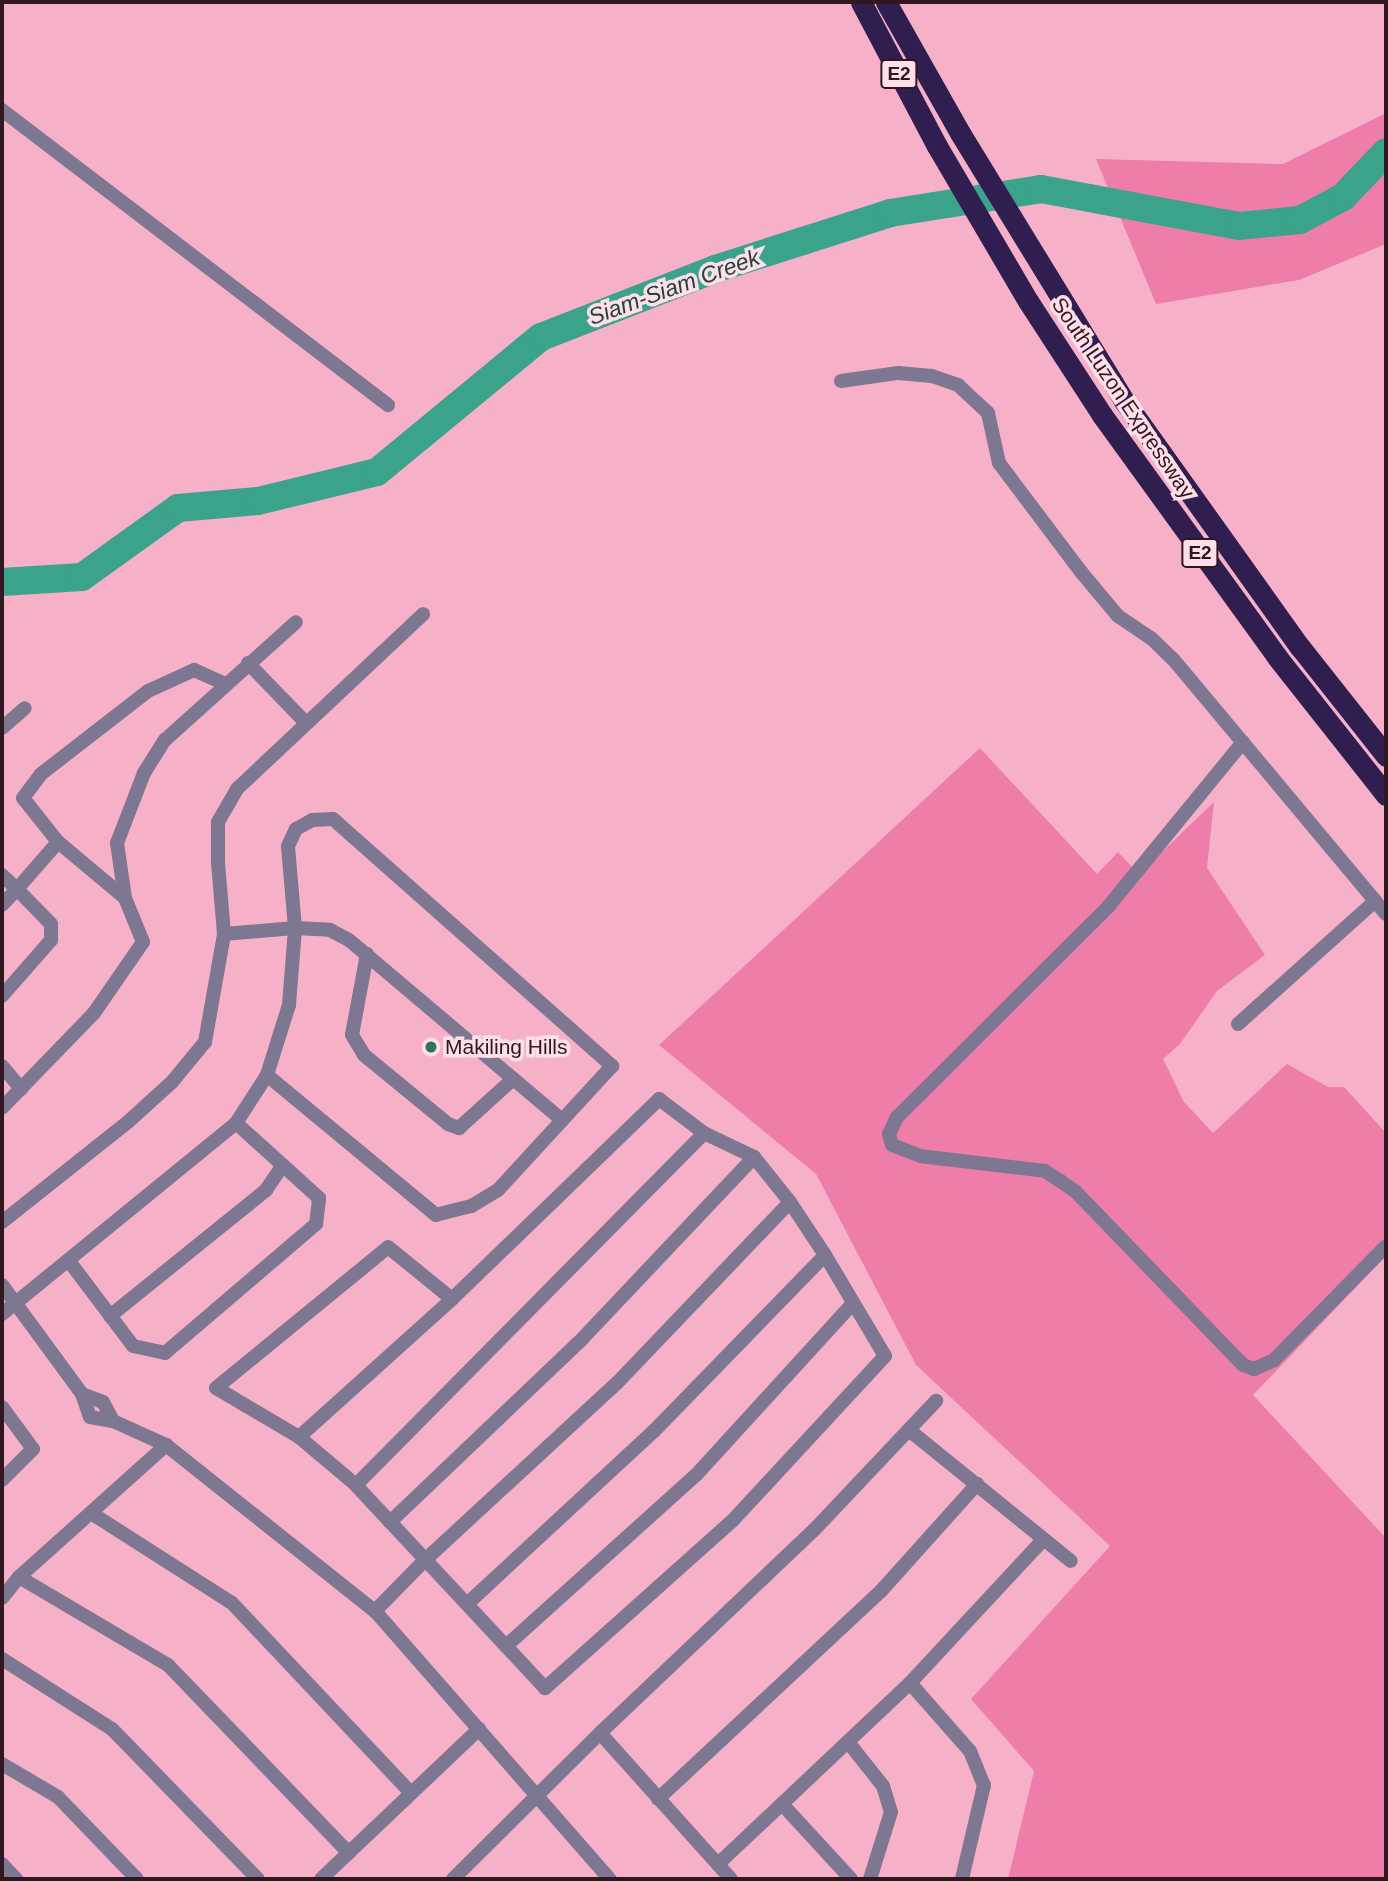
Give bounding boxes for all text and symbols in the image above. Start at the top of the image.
road number: E2 [880,58,918,90]
water label: Siam-Siam Creek [585,243,763,331]
street label: South Luzon Expressway [1046,293,1200,503]
road number: E2 [1181,538,1219,568]
place label: Makiling Hills [445,1034,568,1060]
marker: Makiling Hills [423,1039,439,1055]

